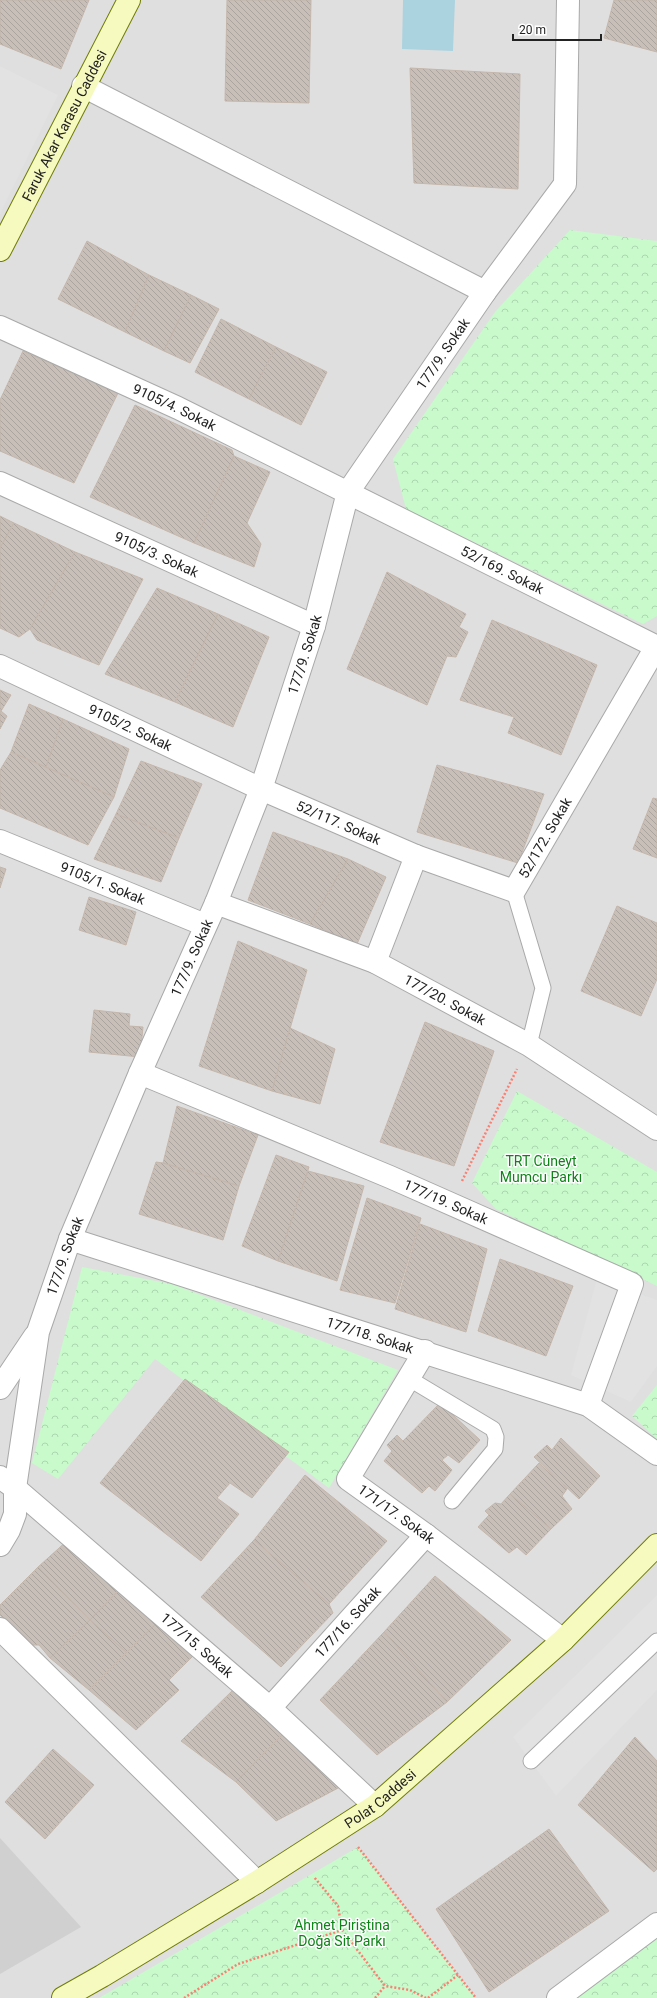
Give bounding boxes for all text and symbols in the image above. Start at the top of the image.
scale bar [513,16,601,42]
text: 20 m [519,23,546,37]
street label: Faruk Akar Karasu Caddesi [19,47,110,204]
street label: 177/9. Sokak [413,314,473,392]
street label: 9105/4. Sokak [130,381,220,434]
street label: 9105/3. Sokak [112,528,202,581]
street label: 52/169. Sokak [458,542,547,598]
street label: 177/9. Sokak [284,612,325,696]
street label: 9105/2. Sokak [86,701,175,754]
street label: 52/172. Sokak [515,794,575,881]
street label: 52/117. Sokak [294,797,384,848]
street label: 9105/1. Sokak [58,859,148,908]
street label: 177/9. Sokak [167,916,216,999]
street label: 177/20. Sokak [401,971,489,1029]
park label: TRT Cüneyt Mumcu Parkı [500,1153,582,1185]
street label: 177/19. Sokak [401,1176,491,1228]
street label: 177/9. Sokak [43,1213,87,1297]
street label: 177/18. Sokak [324,1314,416,1357]
street label: 171/17. Sokak [355,1481,439,1547]
street label: 177/16. Sokak [311,1582,385,1661]
street label: 177/15. Sokak [158,1609,237,1681]
street label: Polat Caddesi [342,1766,419,1831]
park label: Ahmet Piriştina Doğa Sit Parkı [294,1917,390,1949]

